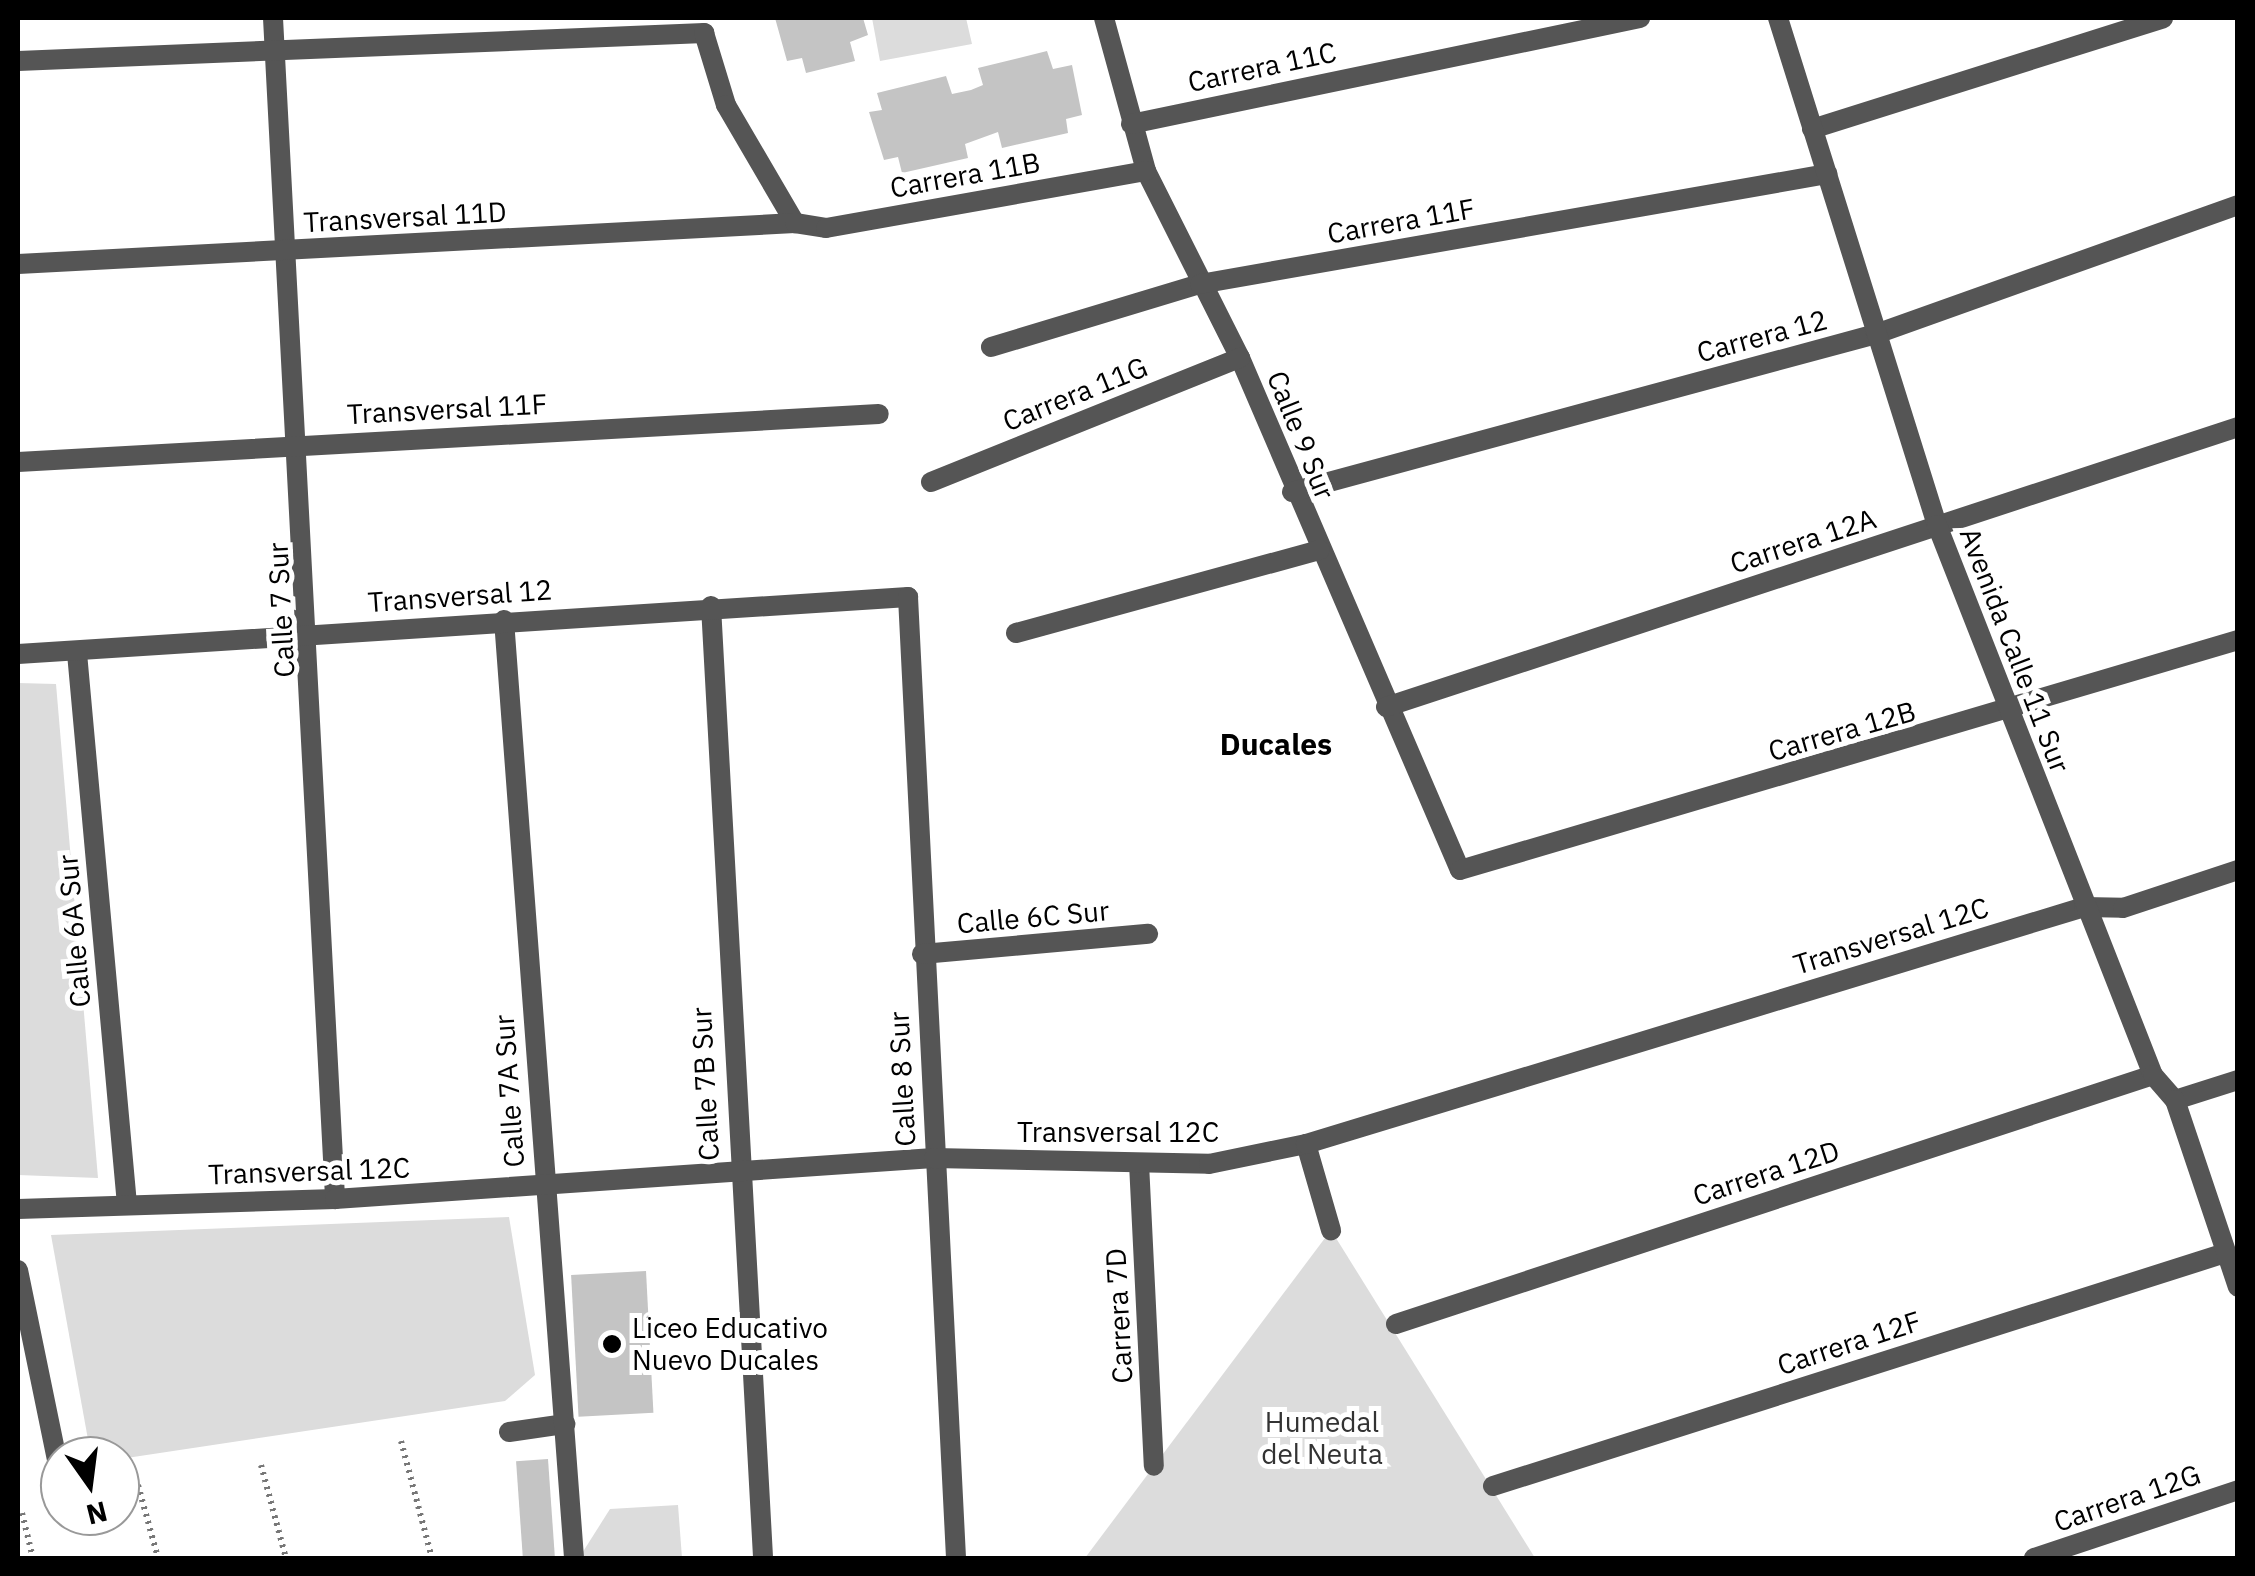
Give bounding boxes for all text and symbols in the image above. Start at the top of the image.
street label: Carrera 11C [1185,35,1339,99]
street label: Carrera 11B [887,145,1043,205]
street label: Carrera 11F [1325,192,1477,250]
street label: Transversal 11D [303,195,507,239]
street label: Carrera 12 [1693,303,1831,369]
street label: Carrera 11G [998,350,1152,438]
street label: Calle 9 Sur [1260,366,1342,504]
street label: Transversal 11F [346,387,548,431]
street label: Carrera 12A [1726,502,1880,580]
street label: Avenida Calle 11 Sur [1953,523,2077,777]
street label: Calle 7 Sur [261,542,301,678]
street label: Transversal 12 [367,573,553,619]
street label: Carrera 12B [1764,694,1920,768]
district label: Ducales [1220,726,1332,762]
street label: Calle 6A Sur [51,853,97,1009]
street label: Transversal 12C [1789,890,1993,982]
street label: Calle 6C Sur [955,894,1111,940]
street label: Calle 7B Sur [684,1006,726,1162]
street label: Calle 8 Sur [882,1011,922,1147]
street label: Calle 7A Sur [487,1013,531,1169]
street label: Transversal 12C [1017,1115,1219,1149]
street label: Carrera 12D [1688,1134,1844,1212]
street label: Transversal 12C [207,1151,411,1191]
street label: Carrera 7D [1099,1247,1139,1385]
street label: Carrera 12F [1773,1304,1925,1382]
place label: Liceo Educativo Nuevo Ducales [632,1311,828,1377]
marker: Liceo Educativo Nuevo Ducales [601,1333,623,1355]
park label: Humedal del Neuta [1261,1405,1383,1471]
north arrow [40,1436,140,1536]
street label: Carrera 12G [2049,1457,2205,1539]
text: N [83,1493,111,1534]

